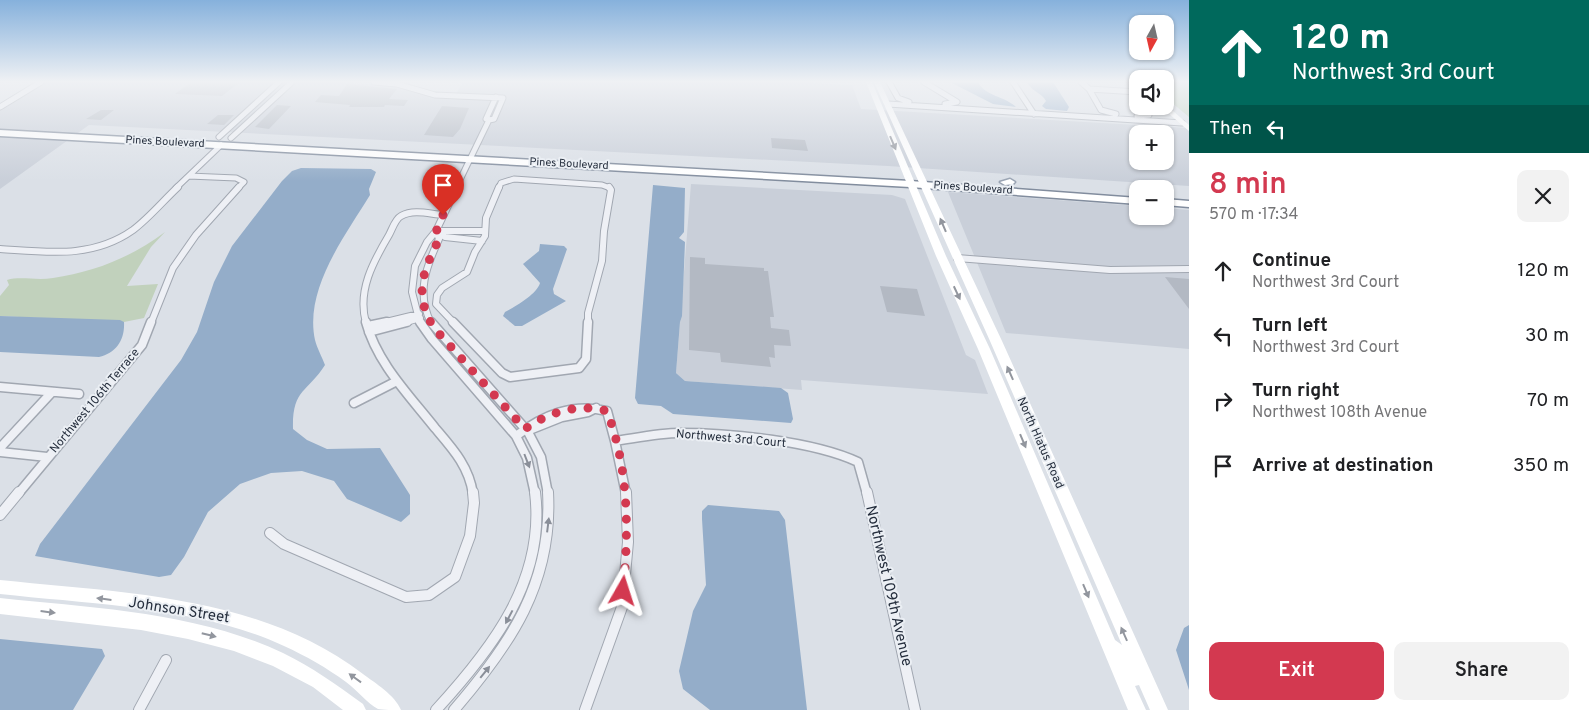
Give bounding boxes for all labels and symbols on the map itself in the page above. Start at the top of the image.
north arrow [1129,15,1174,60]
street label: Pines Boulevard [125,133,205,151]
one-way arrow [889,136,897,150]
street label: Pines Boulevard [529,155,609,173]
pin [422,164,464,215]
street label: Pines Boulevard [933,178,1013,198]
one-way arrow [938,218,946,232]
one-way arrow [954,286,962,300]
street label: Northwest 106th Terrace [46,345,144,457]
one-way arrow [1005,366,1013,380]
street label: North Hiatus Road [1013,395,1067,491]
street label: Northwest 3rd Court [675,426,787,452]
one-way arrow [1019,434,1027,449]
one-way arrow [523,454,531,469]
street label: Northwest 109th Avenue [860,504,916,668]
one-way arrow [544,517,552,533]
position arrow [596,564,648,616]
one-way arrow [1082,584,1090,599]
street label: Johnson Street [127,594,231,628]
one-way arrow [95,595,111,603]
one-way arrow [41,608,57,616]
one-way arrow [505,610,513,624]
one-way arrow [1120,627,1128,641]
one-way arrow [202,631,217,639]
one-way arrow [480,666,491,679]
one-way arrow [348,673,362,683]

